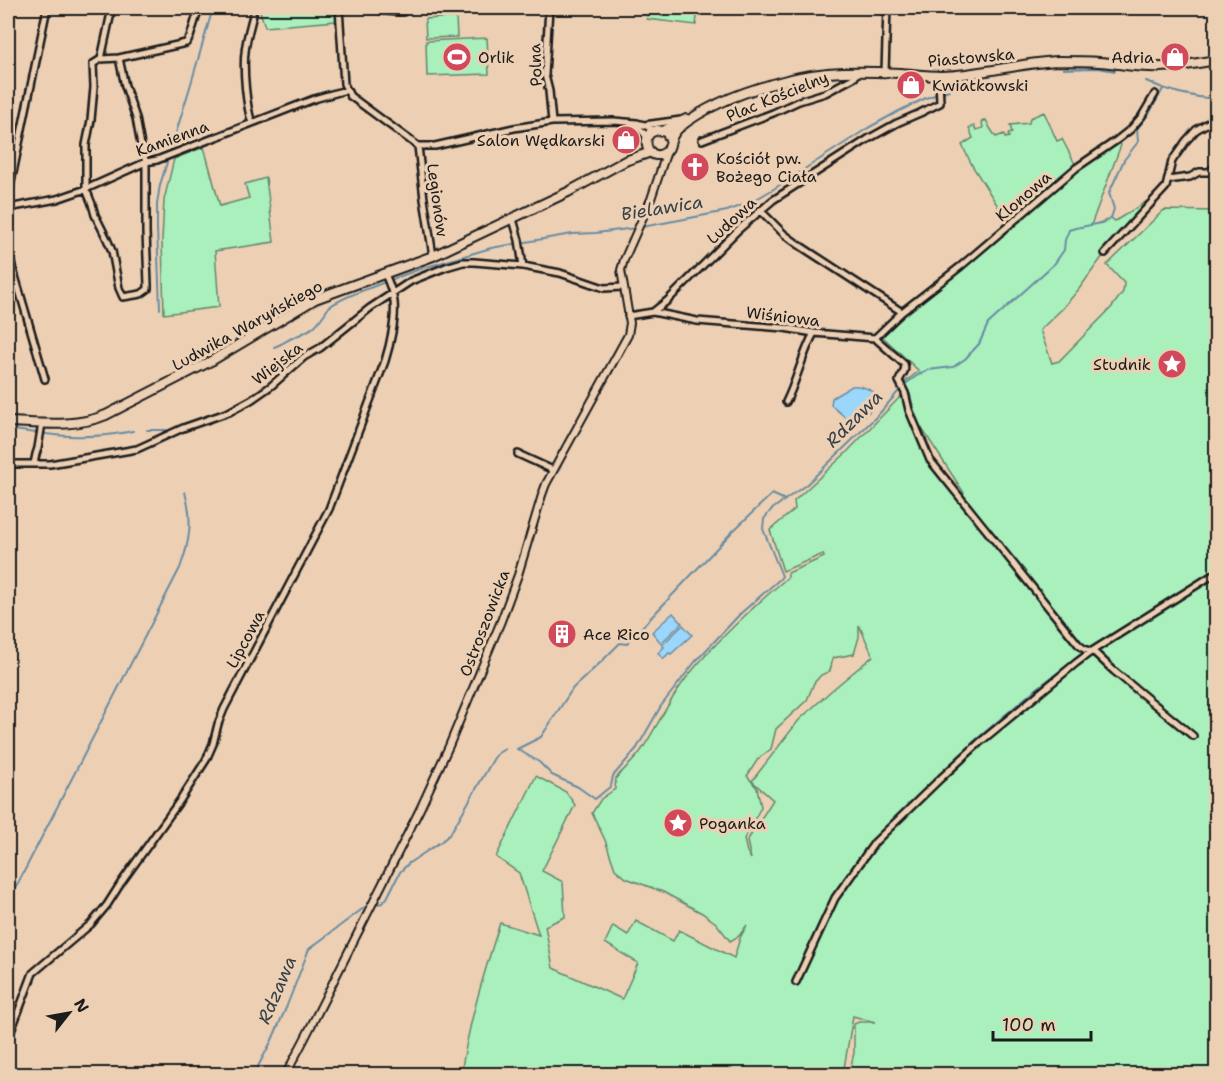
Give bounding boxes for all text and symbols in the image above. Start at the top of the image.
sports icon: Orlik [441,41,473,73]
shop icon: Adria [1159,41,1191,73]
street label: Polna [524,43,547,87]
street label: Piastowska [927,43,1015,72]
place label: Orlik [478,47,515,68]
place label: Adria [1111,47,1154,68]
street label: Plac Kościelny [723,66,832,127]
shop icon: Kwiatkowski [895,69,927,101]
place label: Kwiatkowski [932,75,1029,96]
street label: Kamienna [133,116,212,161]
shop icon: Salon Wędkarski [610,124,642,156]
place label: Salon Wędkarski [477,130,605,151]
place label: Kościół pw. Bożego Ciała [716,148,817,187]
church icon: Kościół pw. Bożego Ciała [679,151,711,183]
street label: Legionów [422,162,453,238]
street label: Klonowa [991,166,1056,226]
water label: Bielawica [619,190,705,226]
street label: Ludowa [702,192,761,249]
street label: Ludwika Waryńskiego [168,275,326,376]
street label: Wiśniowa [745,302,821,331]
street label: Wiejska [248,337,307,390]
place icon: Studnik [1156,348,1188,380]
place label: Studnik [1093,354,1151,375]
water label: Rdzawa [820,385,888,453]
street label: Ostroszowicka [454,567,514,680]
street label: Lipcowa [221,607,269,672]
building icon: Ace Rico [546,618,578,650]
place label: Ace Rico [583,624,650,645]
place icon: Poganka [662,807,694,839]
place label: Poganka [699,813,766,834]
water label: Rdzawa [252,952,302,1028]
north arrow [39,983,99,1043]
text: N [69,995,94,1016]
scale bar [993,1004,1090,1042]
text: 100 m [1002,1013,1056,1037]

